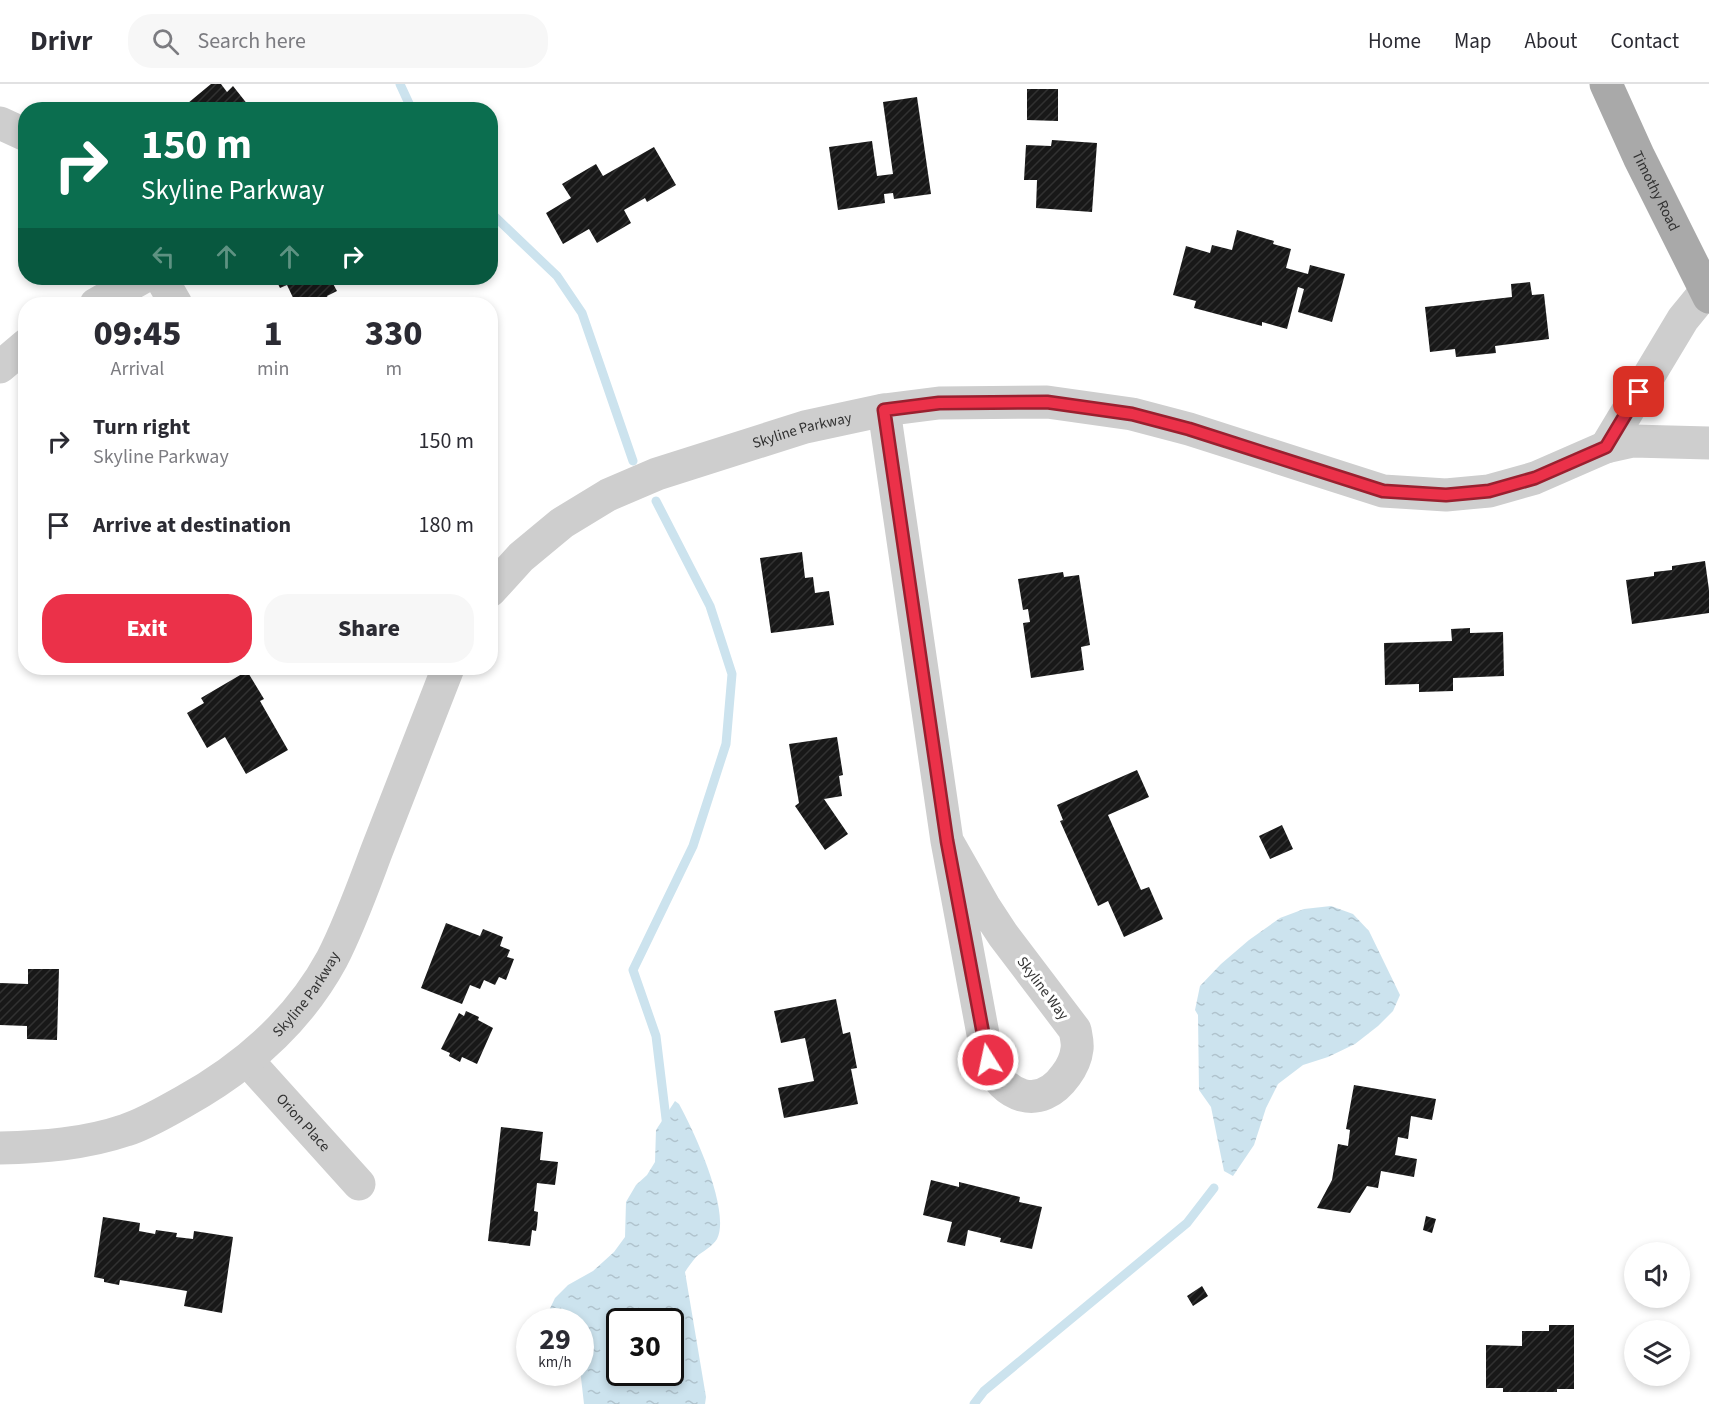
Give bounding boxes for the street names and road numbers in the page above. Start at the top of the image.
street label: Timothy Road [1627,148,1684,235]
street label: Skyline Parkway [750,407,854,454]
street label: Skyline Parkway [268,948,345,1042]
street label: Skyline Way [1012,952,1073,1024]
street label: Orion Place [271,1089,335,1156]

